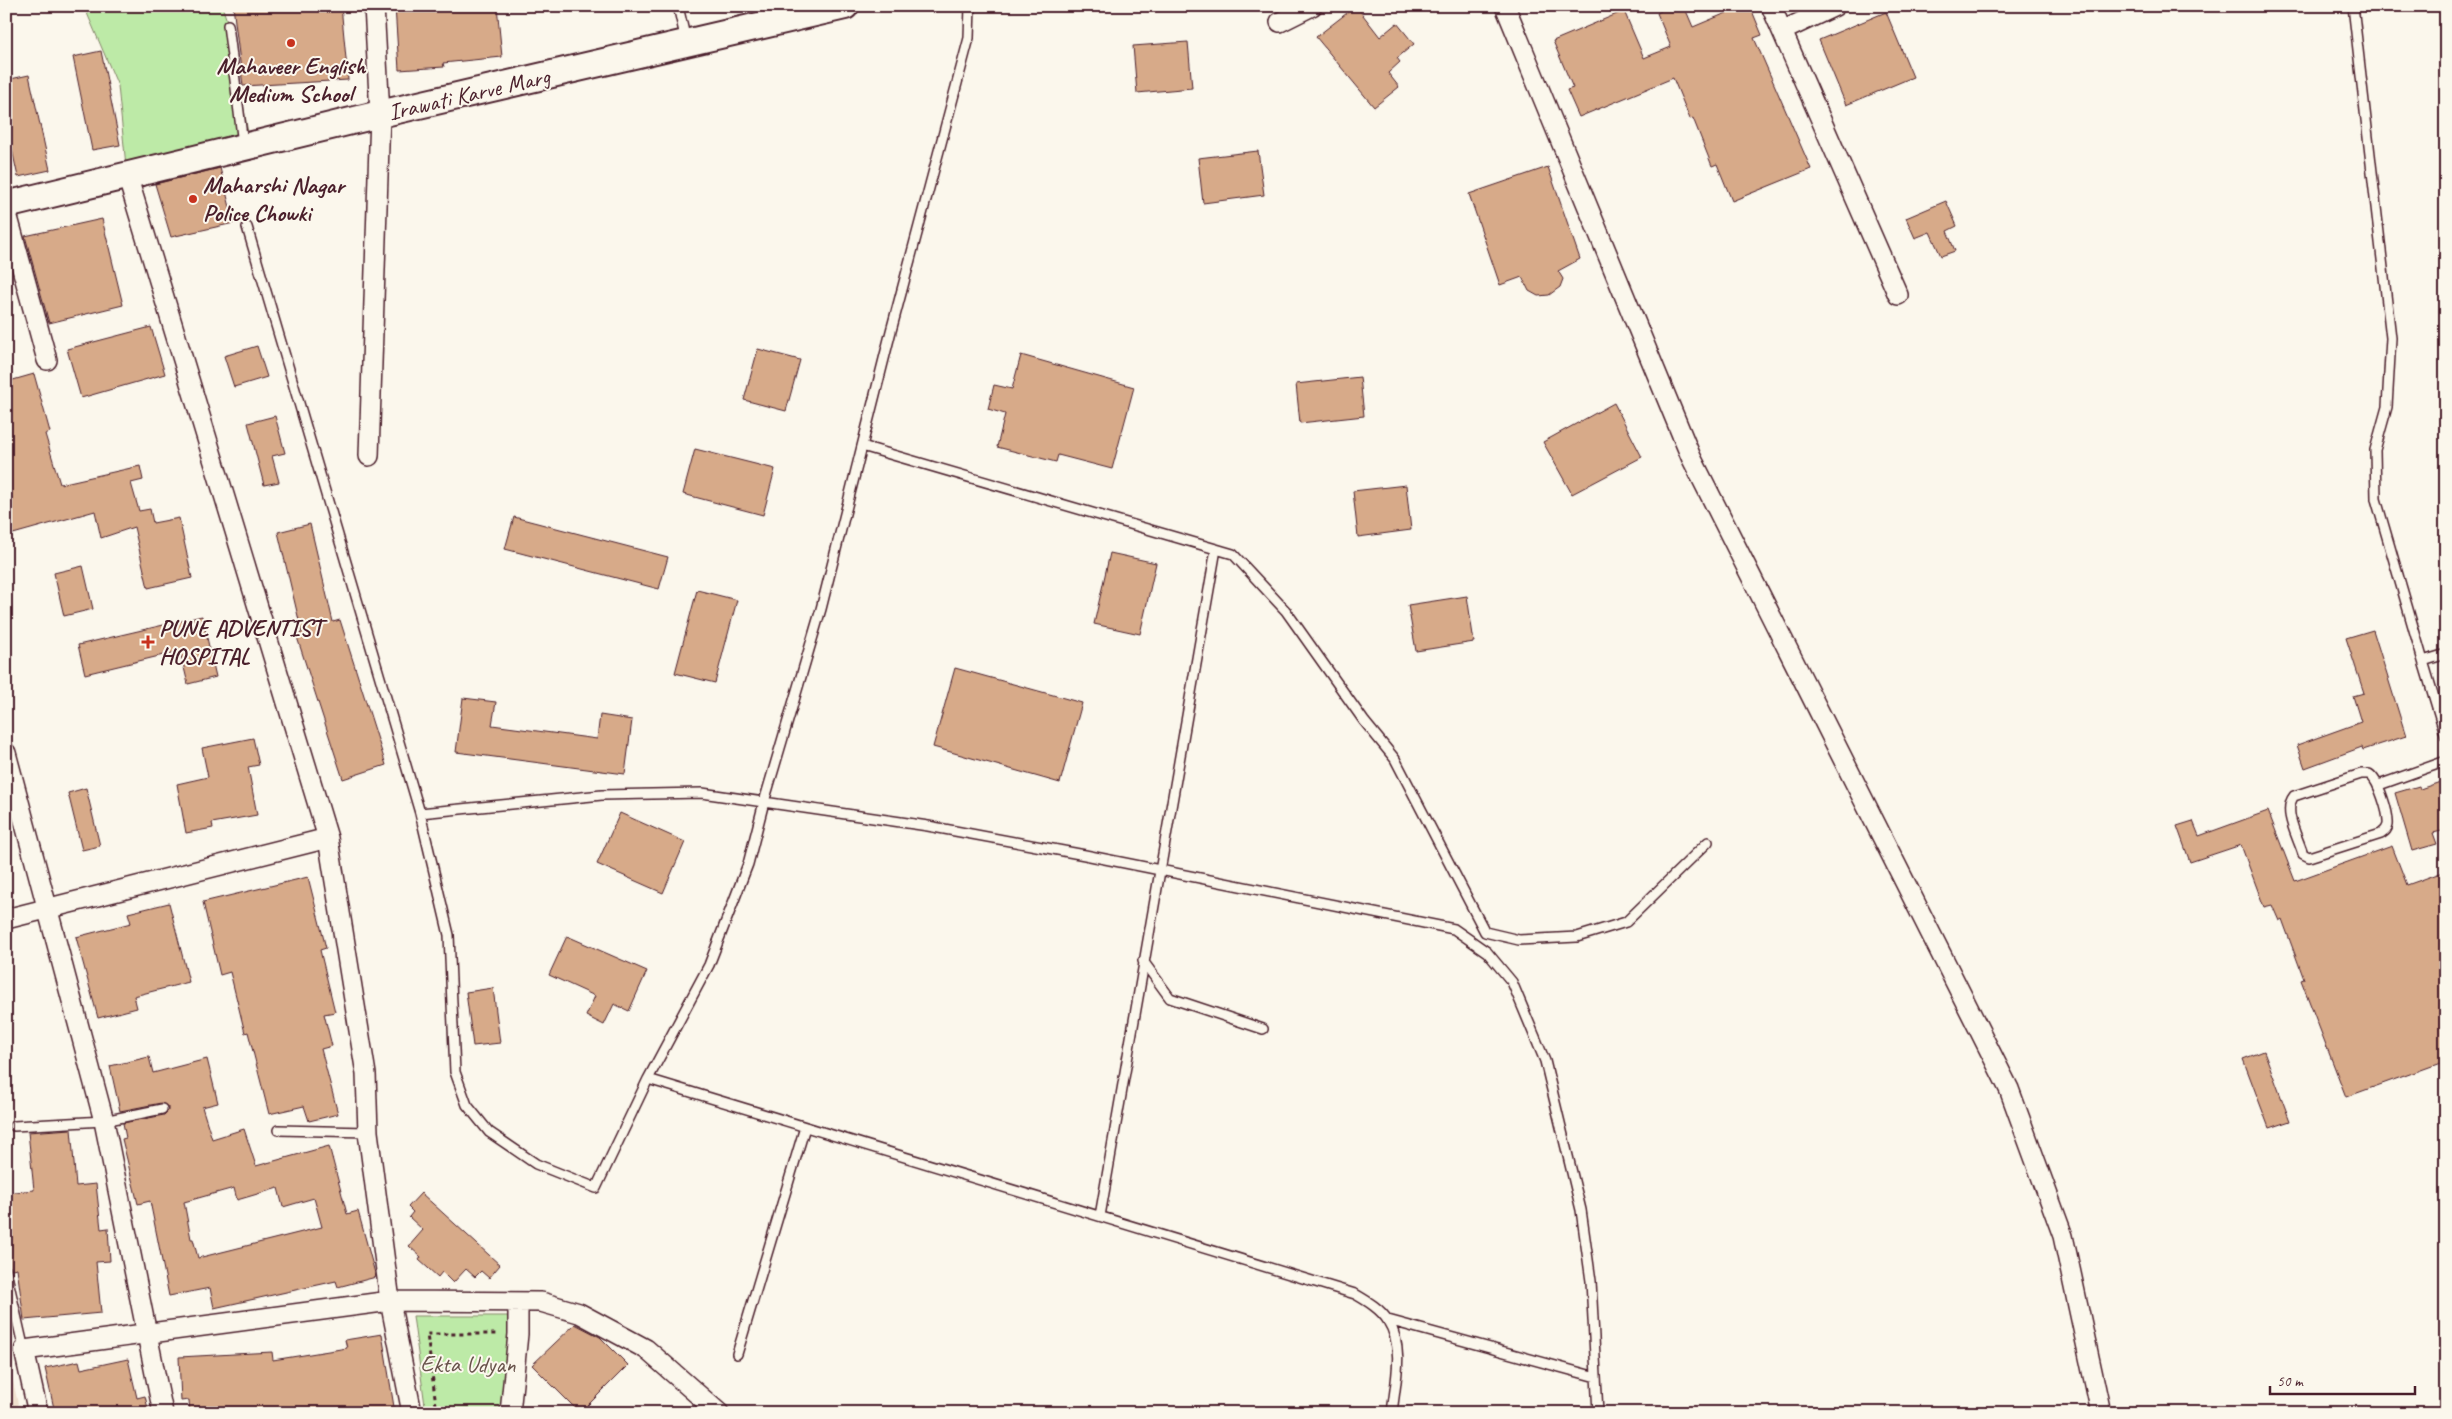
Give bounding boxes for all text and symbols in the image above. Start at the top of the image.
marker: Mahaveer English Medium School [285,37,297,49]
place label: Mahaveer English Medium School [217,51,366,109]
street label: Irawati Karve Marg [385,61,554,127]
place label: Maharshi Nagar Police Chowki [203,170,346,228]
marker: Maharshi Nagar Police Chowki [187,193,199,205]
place label: PUNE ADVENTIST HOSPITAL [159,613,328,671]
marker: PUNE ADVENTIST HOSPITAL [141,635,155,649]
park label: Ekta Udyan [420,1349,516,1379]
scale bar [2270,1364,2414,1396]
text: 50 m [2277,1372,2304,1391]

